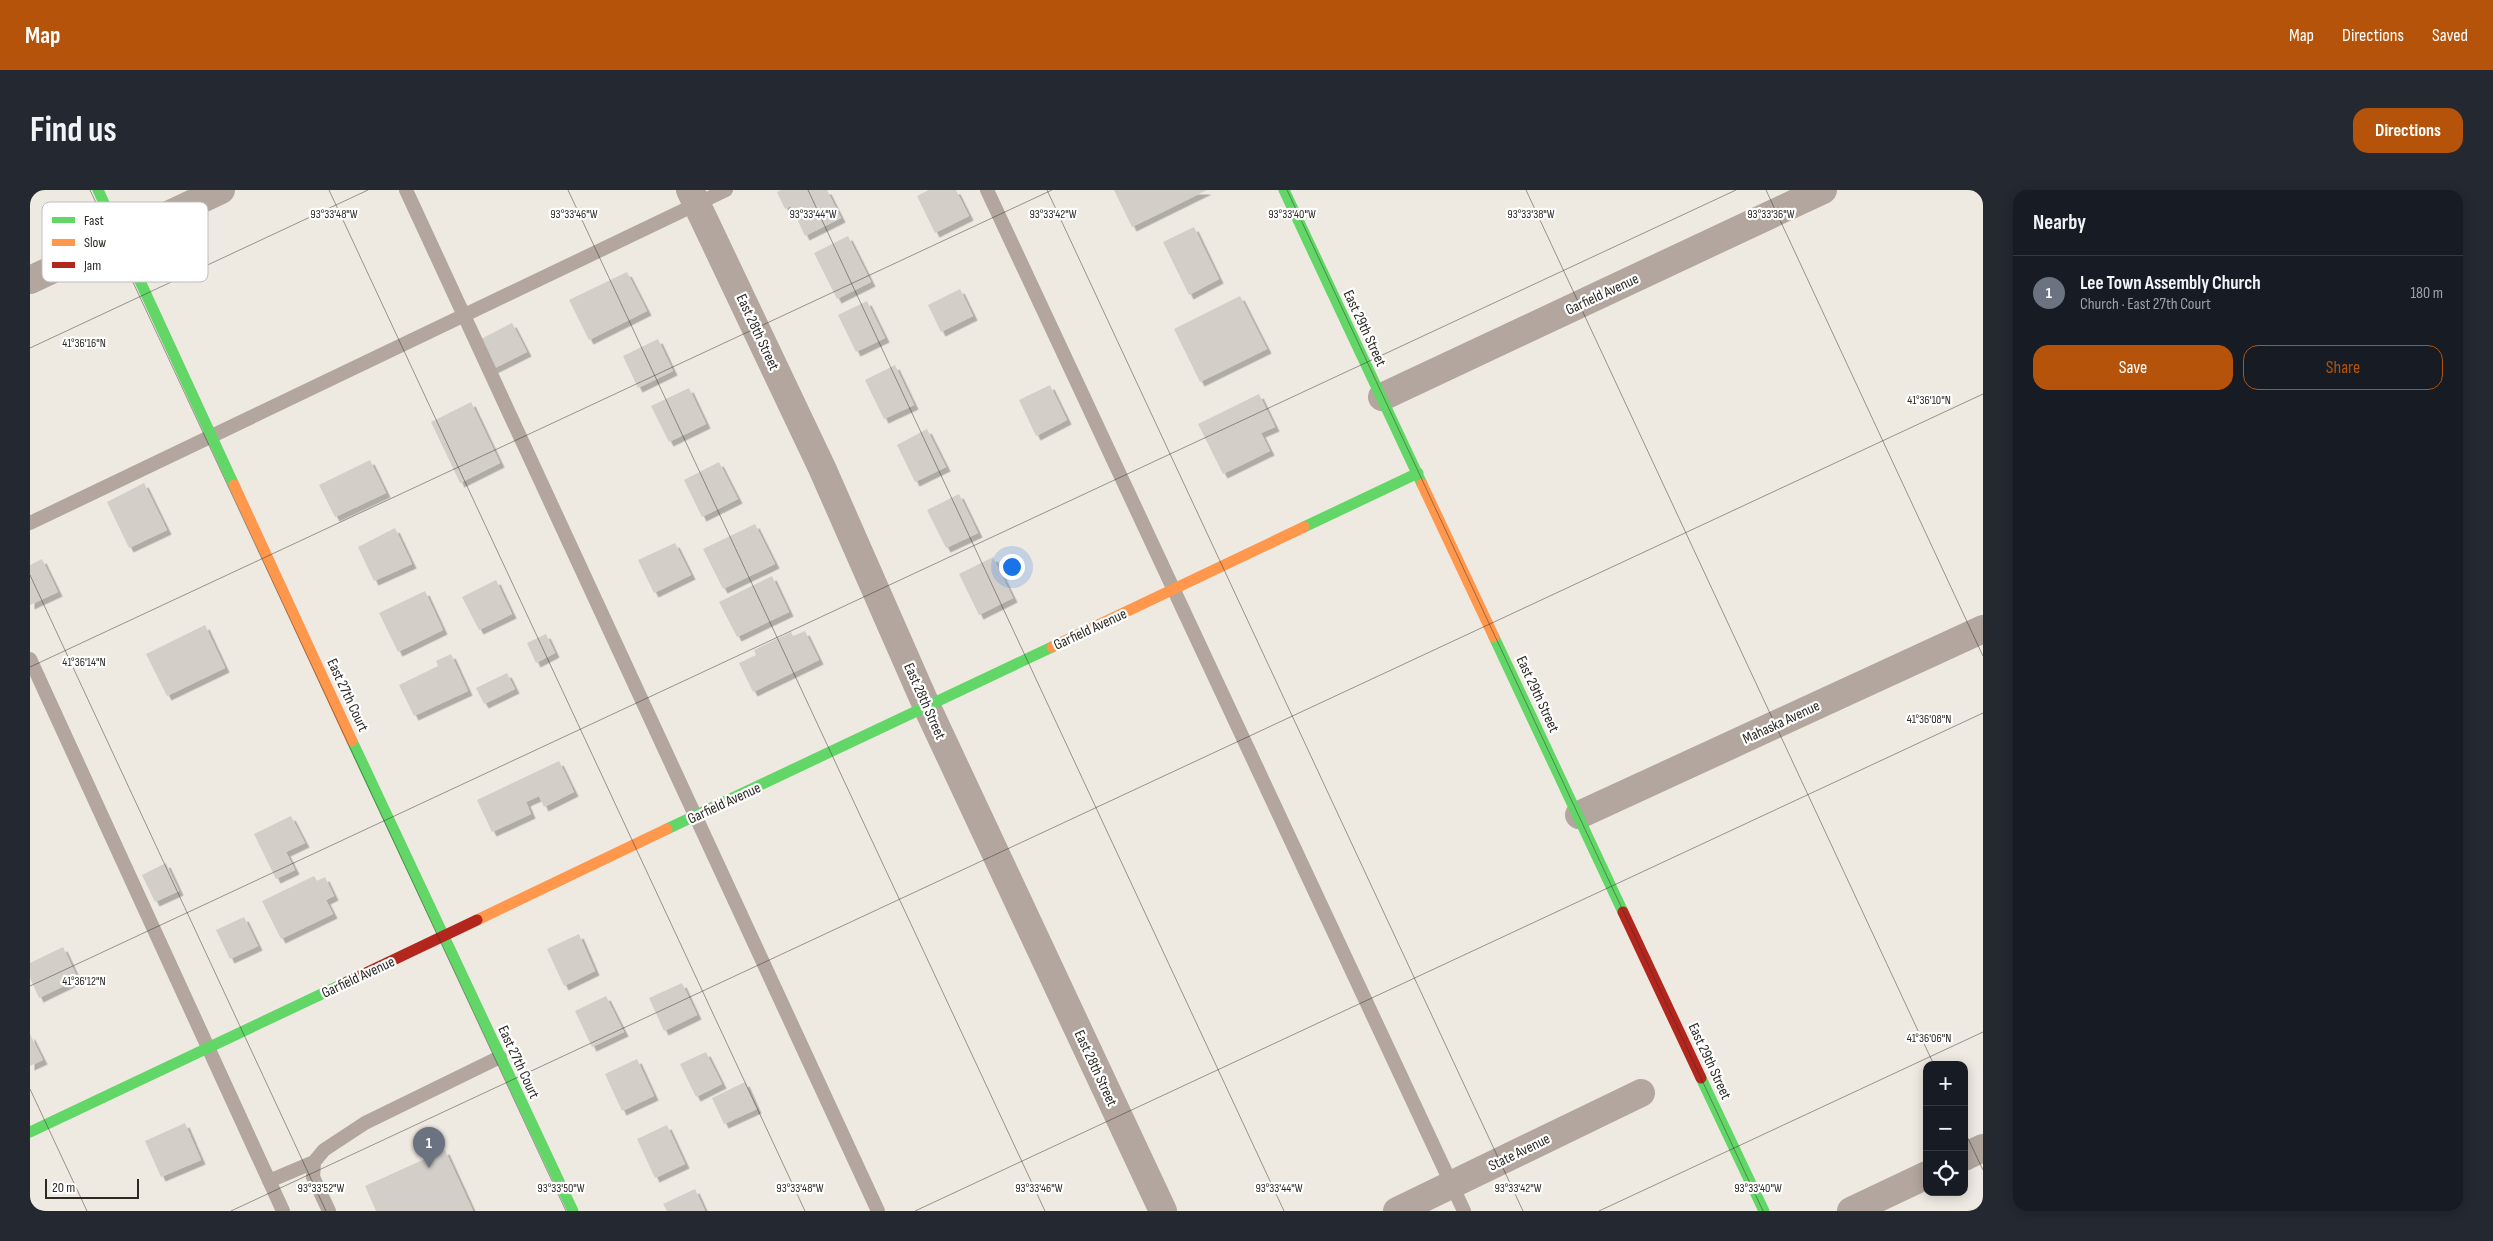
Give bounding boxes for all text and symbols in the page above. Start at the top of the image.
text: Map [25,21,60,50]
text: Map [2289,25,2314,46]
text: Directions [2342,25,2404,46]
text: Saved [2432,25,2468,46]
button: Directions [2353,108,2463,153]
text: Find us [30,109,117,152]
legend [42,202,208,282]
text: 93°33'48"W [310,207,358,222]
text: 93°33'46"W [550,207,598,222]
text: 93°33'44"W [789,207,837,222]
text: 93°33'42"W [1029,207,1077,222]
text: 93°33'40"W [1268,207,1316,222]
text: 93°33'38"W [1507,207,1555,222]
text: 93°33'36"W [1747,207,1795,222]
text: Nearby [2033,210,2086,235]
text: Fast [84,212,104,229]
text: Slow [84,234,106,251]
text: Jam [83,257,101,274]
street label: Garfield Avenue [1563,269,1642,320]
text: Lee Town Assembly Church [2080,272,2261,295]
text: 1 [2046,284,2052,303]
text: 180 m [2410,284,2443,303]
street label: East 29th Street [1339,287,1391,370]
street label: East 28th Street [732,291,784,374]
text: Church · East 27th Court [2080,295,2211,314]
text: 41°36'16"N [62,336,106,351]
button: Save [2033,345,2233,390]
button: Share [2243,345,2443,390]
text: 41°36'10"N [1907,393,1951,408]
your location [999,554,1025,580]
street label: Garfield Avenue [1051,604,1130,655]
street label: East 29th Street [1512,653,1564,736]
text: 41°36'14"N [62,655,106,670]
street label: East 27th Court [322,656,373,735]
street label: East 28th Street [899,660,950,743]
street label: Mahaska Avenue [1740,696,1823,749]
text: 41°36'08"N [1907,712,1951,727]
street label: Garfield Avenue [685,778,764,829]
street label: Garfield Avenue [319,952,398,1003]
text: 41°36'12"N [62,974,106,989]
street label: East 29th Street [1684,1020,1736,1103]
street label: East 27th Court [493,1023,544,1102]
street label: East 28th Street [1070,1027,1122,1110]
text: 41°36'06"N [1907,1031,1951,1046]
map controls [1923,1061,1968,1196]
button: + [1923,1061,1968,1106]
button: − [1923,1106,1968,1151]
pin: 1 [413,1127,445,1168]
street label: State Avenue [1485,1129,1553,1176]
button: locate [1923,1151,1968,1196]
scale bar [45,1176,139,1199]
text: 20 m [52,1179,75,1196]
text: 93°33'52"W [298,1181,345,1196]
text: 93°33'50"W [537,1181,585,1196]
text: 93°33'48"W [776,1181,824,1196]
text: 93°33'46"W [1015,1181,1063,1196]
text: 93°33'44"W [1255,1181,1303,1196]
text: 93°33'42"W [1494,1181,1542,1196]
text: 93°33'40"W [1734,1181,1782,1196]

